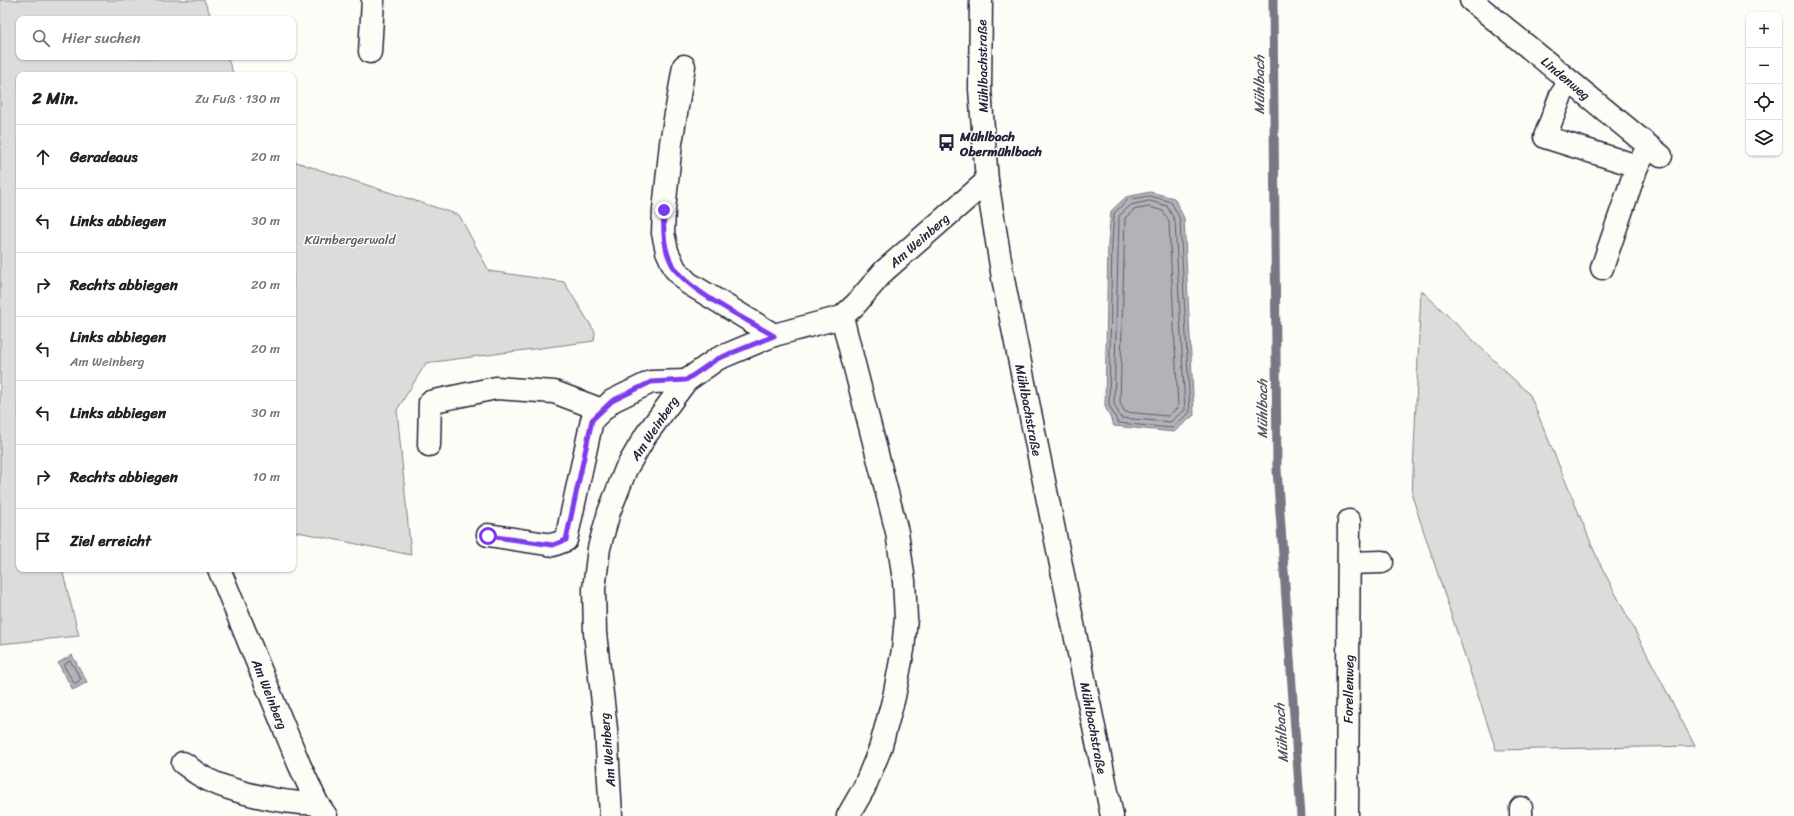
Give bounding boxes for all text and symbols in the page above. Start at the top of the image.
map controls [1746,12,1782,156]
button: + [1746,12,1782,48]
search box [16,16,296,60]
street label: Mühlbachstraße [970,19,995,113]
text: Hier suchen [62,25,141,51]
icon: search [30,27,52,49]
button: − [1746,48,1782,84]
street label: Lindenweg [1536,51,1596,106]
water label: Mühlbach [1247,54,1272,115]
text: 2 Min. [32,83,79,113]
button: locate [1746,84,1782,120]
text: Zu Fuß · 130 m [195,87,280,110]
button: layers [1746,120,1782,156]
place label: Mühlbach Obermühlbach [959,125,1042,163]
bus stop icon: Mühlbach Obermühlbach [937,133,957,153]
text: Geradeaus [70,144,138,170]
text: 20 m [251,145,280,168]
icon: ahead [32,146,54,168]
route end [655,201,673,219]
street label: Am Weinberg [883,207,955,274]
text: Links abbiegen [70,208,166,234]
text: 30 m [251,209,280,232]
icon: left [32,210,54,232]
park label: Kürnbergerwald [305,228,397,251]
text: Rechts abbiegen [70,272,178,298]
text: 20 m [251,273,280,296]
icon: right [32,274,54,296]
text: Links abbiegen [70,324,166,350]
text: 20 m [251,337,280,360]
icon: left [32,338,54,360]
text: Am Weinberg [70,350,144,373]
street label: Mühlbachstraße [1008,362,1049,458]
water label: Mühlbach [1250,378,1275,439]
street label: Am Weinberg [624,391,685,466]
text: Links abbiegen [70,400,166,426]
text: 30 m [251,401,280,424]
icon: left [32,402,54,424]
text: Rechts abbiegen [70,464,178,490]
text: 10 m [253,465,280,488]
icon: right [32,466,54,488]
route start [479,527,497,545]
text: Ziel erreicht [70,528,151,554]
icon: arrive [32,530,54,552]
street label: Forellenweg [1336,654,1361,724]
street label: Am Weinberg [245,655,294,733]
street label: Mühlbachstraße [1073,680,1114,776]
water label: Mühlbach [1267,701,1296,763]
street label: Am Weinberg [593,712,622,789]

